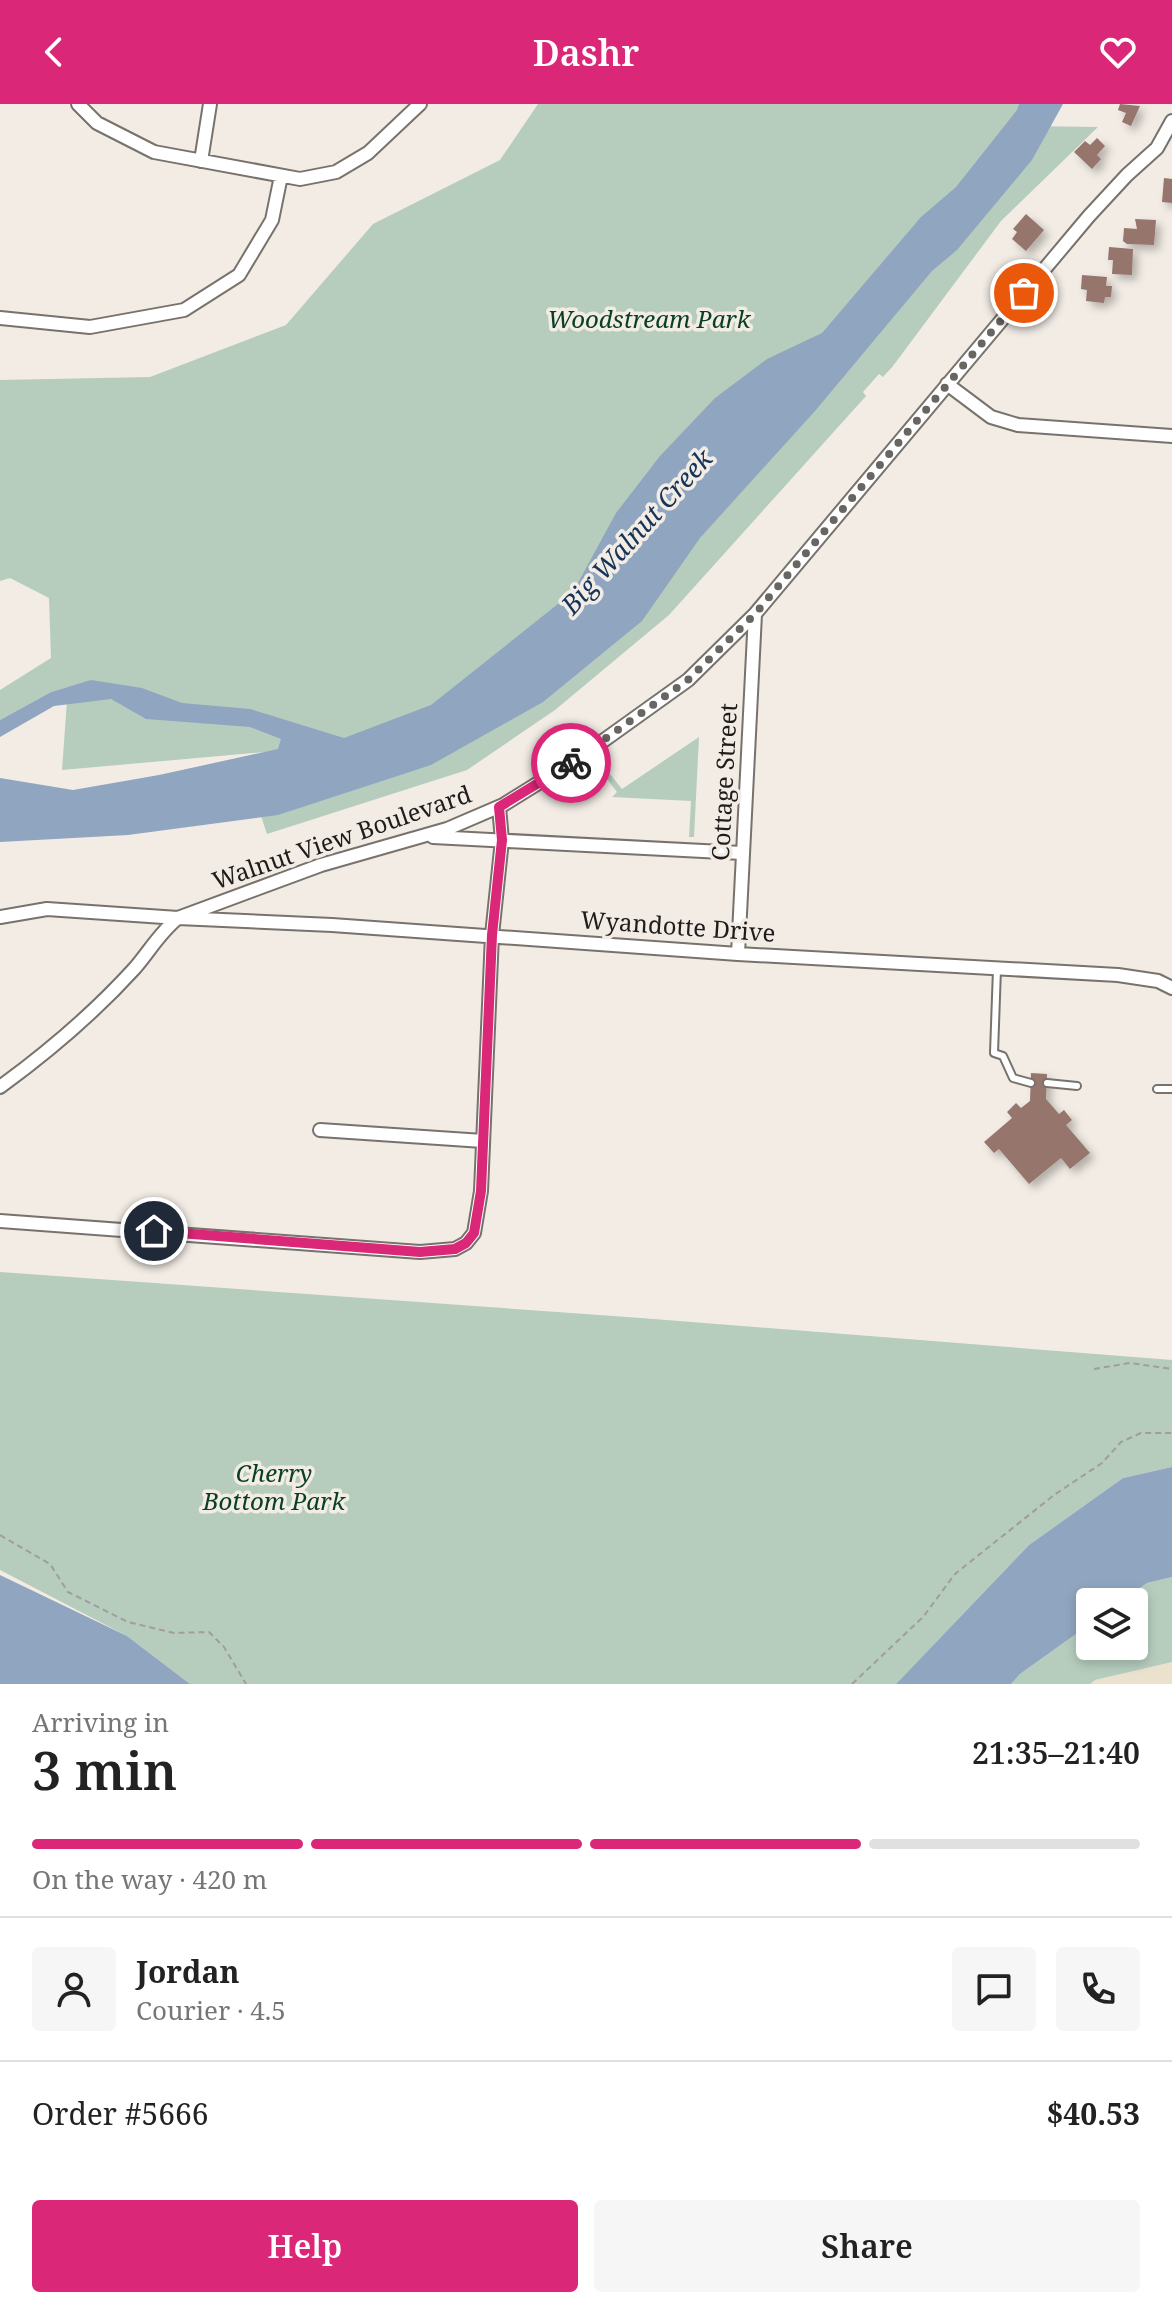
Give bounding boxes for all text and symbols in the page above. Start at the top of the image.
text: Dashr [533,28,639,77]
icon: back [32,30,76,74]
icon: heart [1096,30,1140,74]
pin [990,259,1058,327]
icon: bag [1002,271,1046,315]
park label: Woodstream Park [548,302,752,335]
water label: Big Walnut Creek [552,440,721,622]
street label: Cottage Street [703,702,744,862]
courier [531,723,611,803]
icon: bike [549,741,593,785]
street label: Walnut View Boulevard [208,777,476,896]
street label: Wyandotte Drive [579,902,777,949]
pin [120,1197,188,1265]
icon: home [132,1209,176,1253]
park label: Cherry Bottom Park [202,1456,346,1517]
map controls [1076,1588,1148,1660]
button: layers [1076,1588,1148,1660]
text: Arriving in [32,1704,169,1740]
text: 21:35–21:40 [972,1732,1140,1773]
text: 3 min [32,1734,177,1805]
text: On the way · 420 m [32,1861,267,1897]
button: person [32,1947,116,2031]
button: chat [952,1947,1036,2031]
button: phone [1056,1947,1140,2031]
text: Jordan [136,1951,239,1992]
text: Courier · 4.5 [136,1992,286,2028]
text: Order #5666 [32,2093,209,2134]
text: $40.53 [1046,2093,1140,2134]
button: Help [32,2200,578,2292]
button: Share [594,2200,1140,2292]

